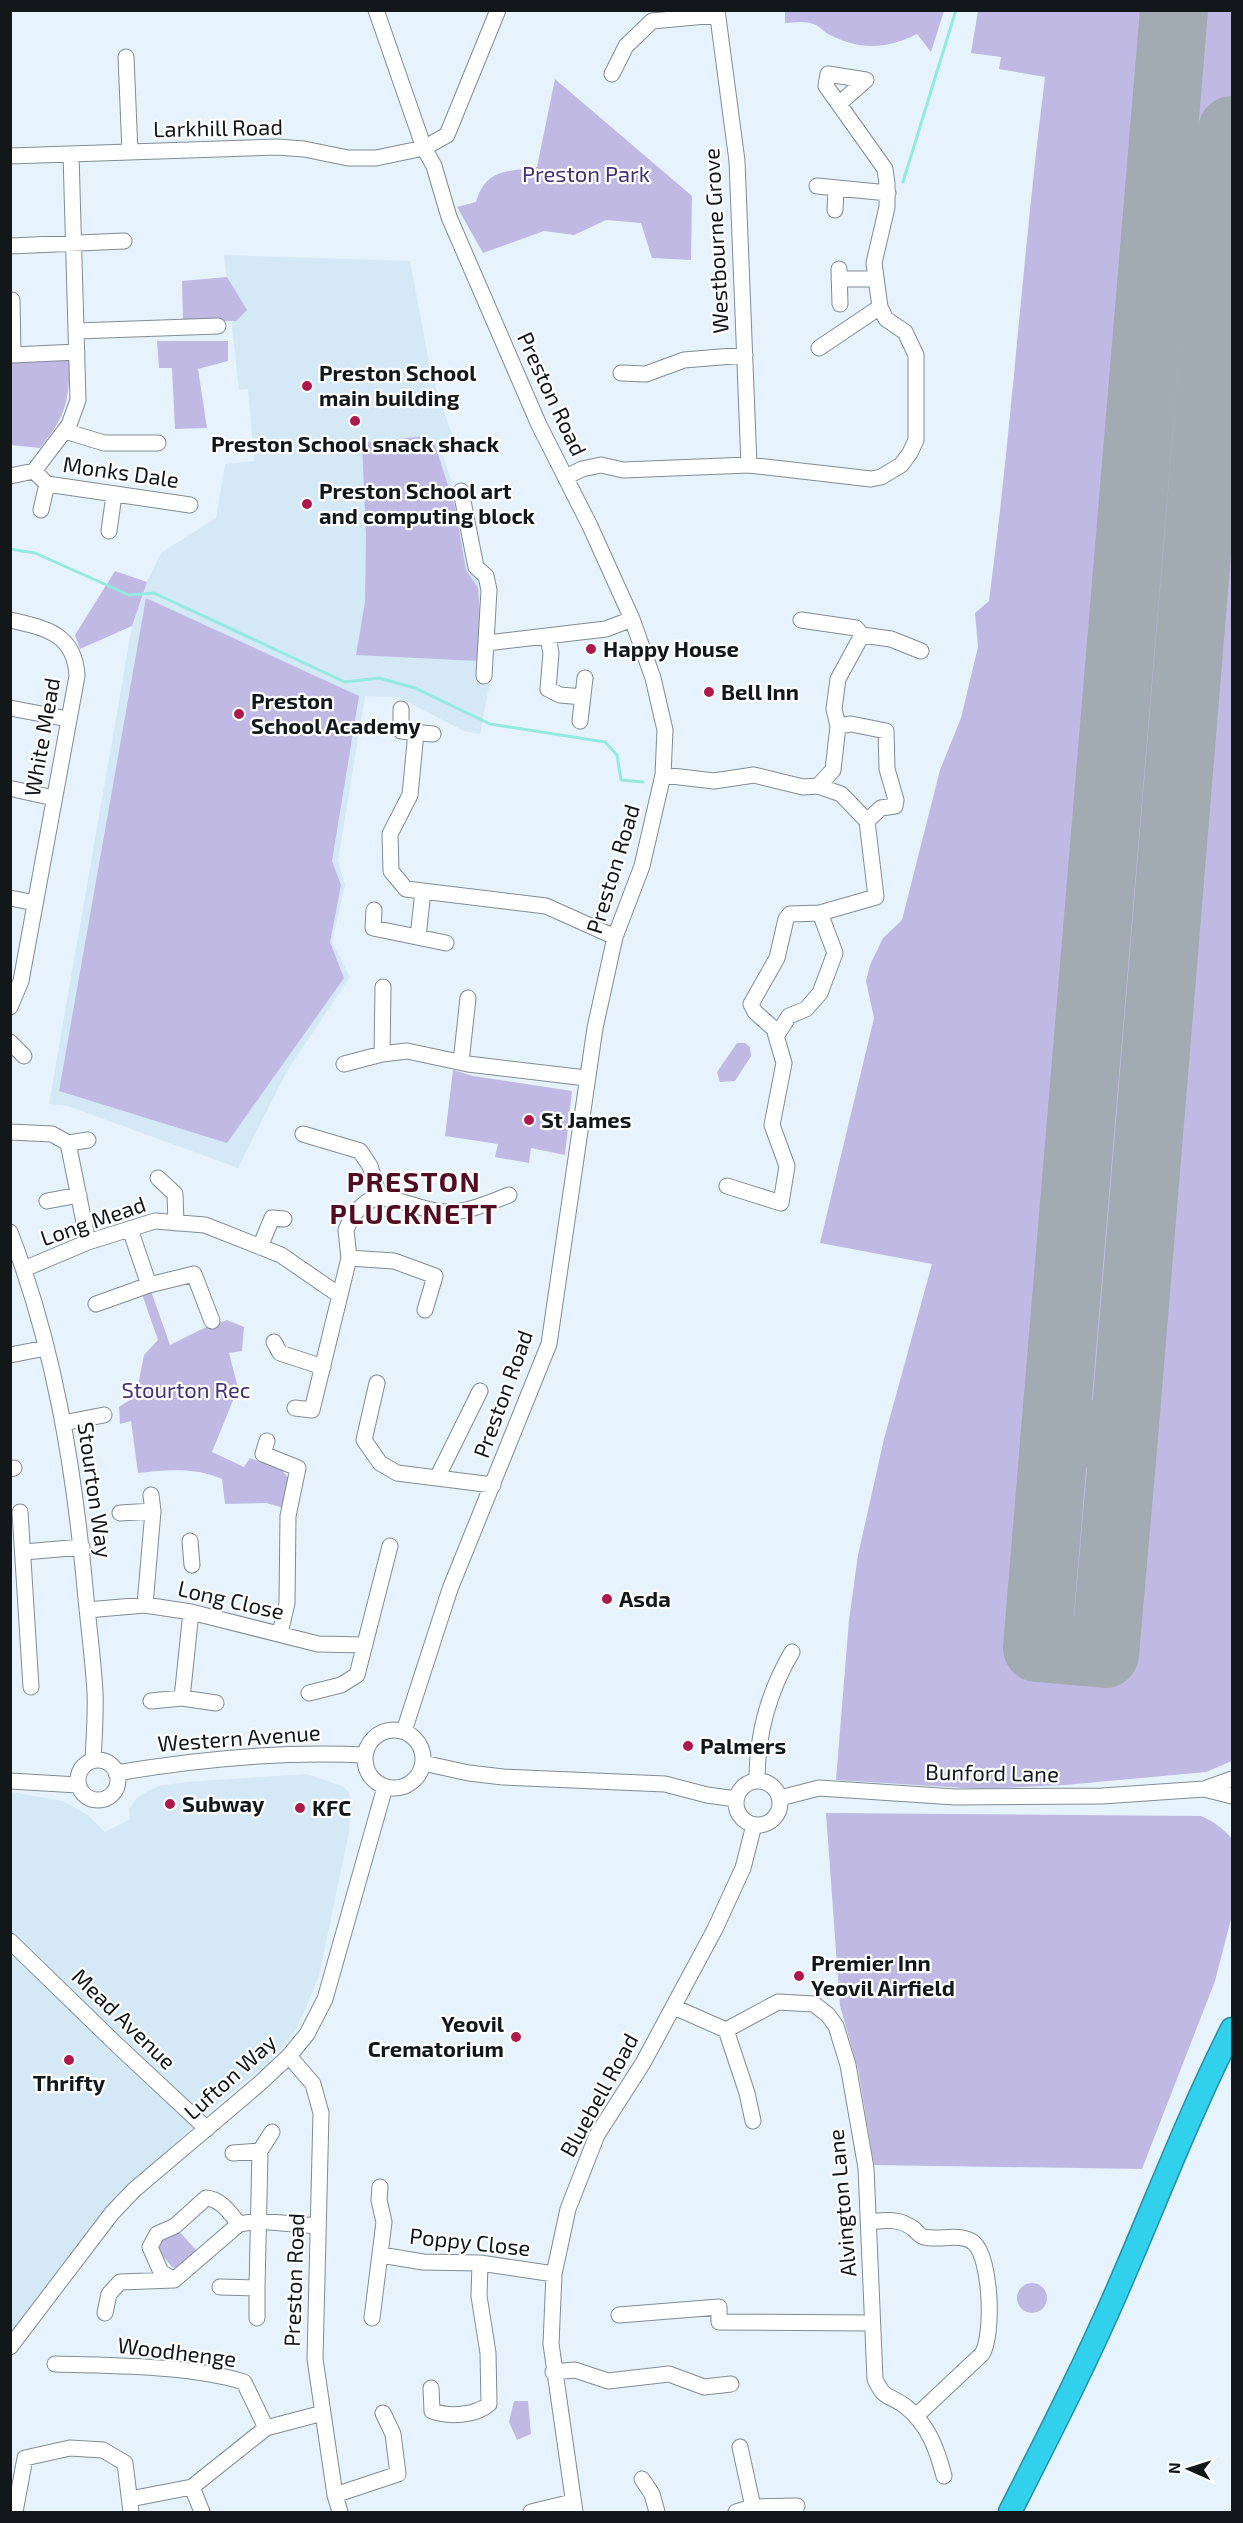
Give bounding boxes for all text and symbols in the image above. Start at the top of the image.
street label: Larkhill Road [153,113,283,141]
street label: Westbourne Grove [697,148,733,335]
park label: Preston Park [522,160,650,186]
street label: Preston Road [513,327,593,460]
place label: Preston School main building [319,359,477,410]
marker: Preston School main building [300,379,314,393]
marker: Preston School snack shack [348,414,362,428]
place label: Preston School snack shack [211,430,500,456]
street label: Monks Dale [61,450,181,492]
place label: Preston School art and computing block [319,477,536,528]
marker: Preston School art and computing block [300,497,314,511]
place label: Happy House [603,635,739,662]
marker: Happy House [584,642,598,656]
street label: White Mead [18,675,64,798]
place label: Bell Inn [721,678,799,704]
marker: Bell Inn [702,685,716,699]
place label: Preston School Academy [251,687,421,739]
marker: Preston School Academy [232,707,246,721]
street label: Preston Road [580,801,644,936]
place label: St James [541,1106,631,1132]
marker: St James [522,1113,536,1127]
district label: PRESTON PLUCKNETT [330,1164,499,1230]
street label: Long Mead [37,1190,149,1250]
street label: Preston Road [467,1326,537,1461]
park label: Stourton Rec [121,1376,251,1402]
street label: Stourton Way [74,1420,118,1560]
street label: Long Close [176,1574,287,1624]
place label: Asda [619,1585,671,1611]
marker: Asda [600,1592,614,1606]
street label: Western Avenue [157,1718,321,1756]
place label: Palmers [700,1732,786,1758]
marker: Palmers [681,1739,695,1753]
street label: Bunford Lane [925,1758,1059,1786]
place label: Subway [182,1790,265,1817]
place label: KFC [312,1794,351,1820]
marker: Subway [163,1797,177,1811]
marker: KFC [293,1801,307,1815]
place label: Premier Inn Yeovil Airfield [811,1949,955,2000]
street label: Mead Avenue [68,1962,182,2074]
marker: Premier Inn Yeovil Airfield [792,1969,806,1983]
place label: Yeovil Crematorium [368,2010,505,2061]
street label: Lufton Way [178,2028,281,2124]
street label: Bluebell Road [554,2028,643,2161]
marker: Yeovil Crematorium [509,2030,523,2044]
marker: Thrifty [62,2053,76,2067]
place label: Thrifty [33,2069,106,2096]
street label: Alvington Lane [822,2128,860,2278]
street label: Preston Road [278,2213,308,2347]
street label: Poppy Close [408,2222,532,2260]
street label: Woodhenge [116,2331,238,2371]
north arrow [1159,2439,1219,2499]
text: N [1164,2462,1183,2474]

